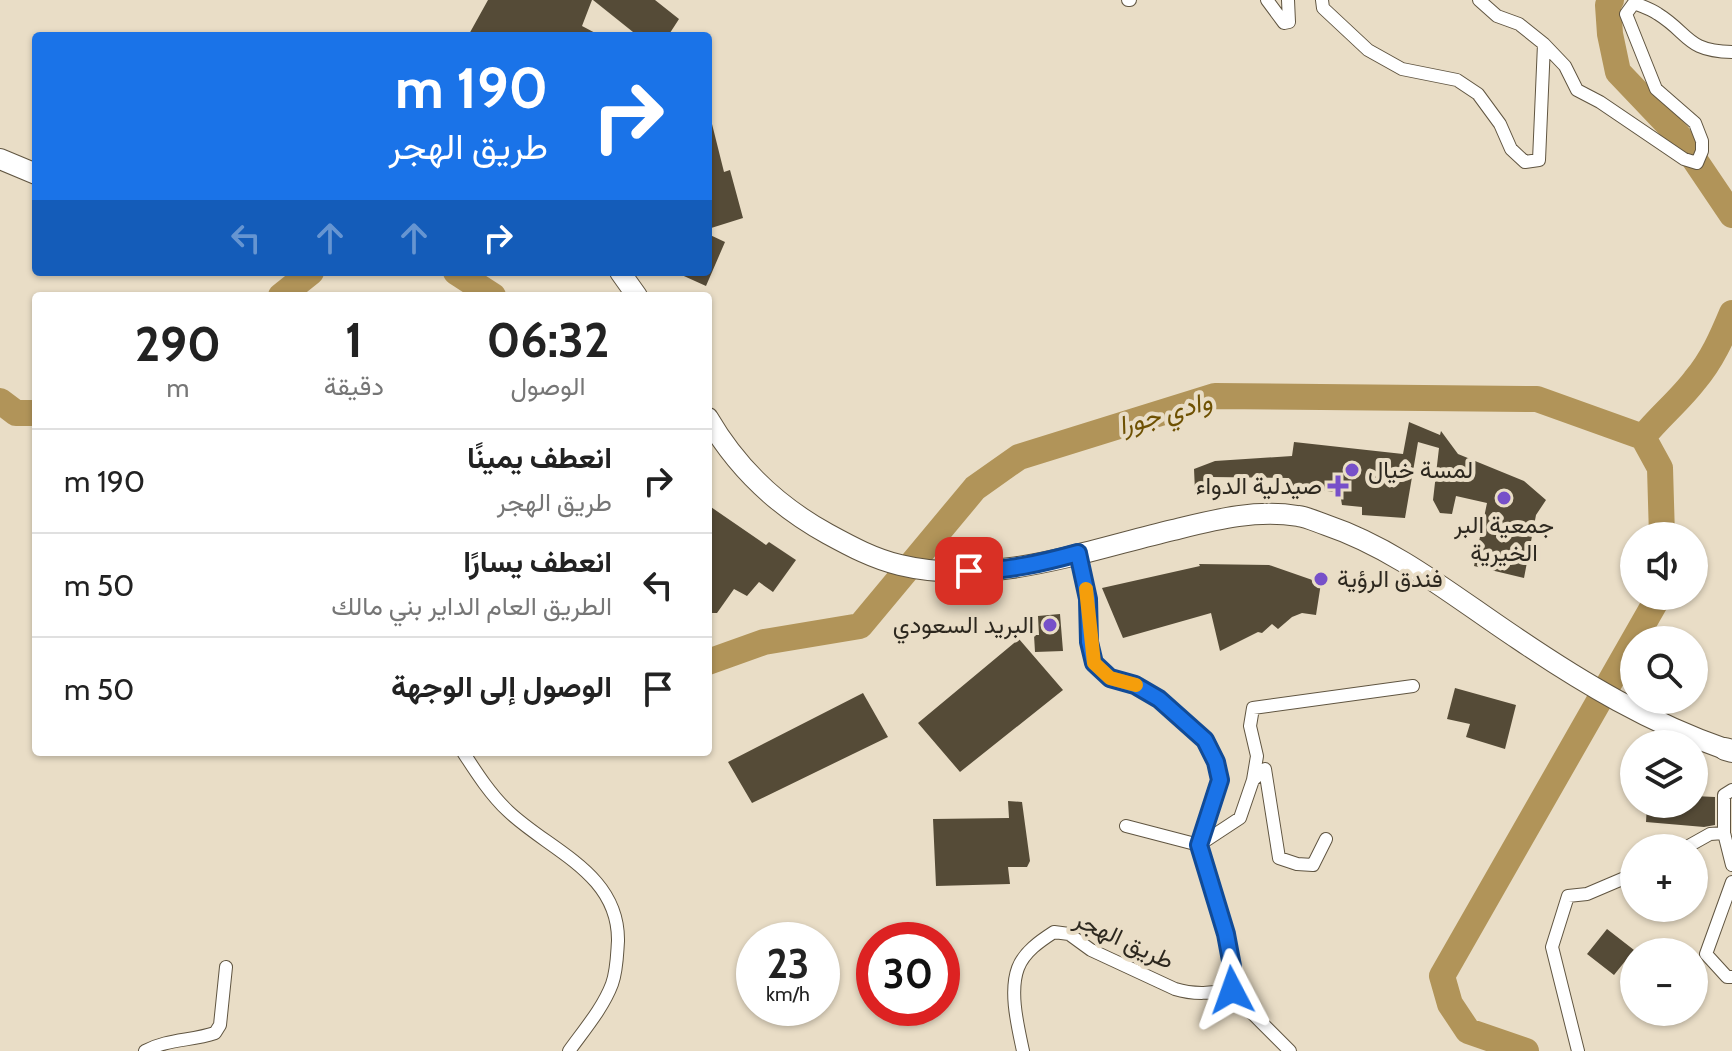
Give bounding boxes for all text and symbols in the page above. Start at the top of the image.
text: 190 m [395,54,548,122]
icon: right [576,64,680,168]
text: طريق الهجر [388,124,548,168]
icon: left [224,216,268,260]
icon: ahead [308,216,352,260]
icon: ahead [392,216,436,260]
icon: right [476,216,520,260]
text: 1 [345,311,363,369]
text: 06:32 [487,311,609,369]
text: 290 [135,315,221,373]
text: دقيقة [324,370,384,402]
text: الوصول [510,370,585,402]
text: m [166,372,189,404]
water label: وادي جورا [1115,384,1217,446]
text: انعطف يمينًا [467,439,612,476]
place label: لمسة خيال [1368,455,1473,484]
icon: right [636,459,680,503]
marker: لمسة خيال [1343,461,1361,479]
text: 190 m [64,463,145,500]
place label: صيدلية الدواء [1196,471,1322,501]
marker: صيدلية الدواء [1329,477,1347,495]
text: طريق الهجر [497,486,612,518]
marker: جمعية البر الخيرية [1495,489,1513,507]
place label: جمعية البر الخيرية [1453,510,1554,568]
map controls [1620,522,1708,1026]
button: sound [1620,522,1708,610]
pin [935,537,1003,605]
text: انعطف يسارًا [463,543,612,580]
icon: arrive [947,549,991,593]
icon: left [636,563,680,607]
place label: فندق الرؤية [1337,564,1443,594]
text: 50 m [64,567,134,604]
marker: فندق الرؤية [1312,570,1330,588]
text: الطريق العام الداير بني مالك [331,590,612,622]
place label: البريد السعودي [893,610,1034,644]
marker: البريد السعودي [1041,616,1059,634]
button: search [1620,626,1708,714]
icon: arrive [636,667,680,711]
text: الوصول إلى الوجهة [391,668,612,705]
text: 50 m [64,671,134,708]
button: layers [1620,730,1708,818]
button: + [1620,834,1708,922]
street label: طريق الهجر [1069,904,1179,976]
speed limit sign: 30 [856,922,960,1026]
button: − [1620,938,1708,1026]
text: 23 [767,939,809,988]
position arrow [1190,948,1274,1032]
text: km/h [766,982,810,1006]

